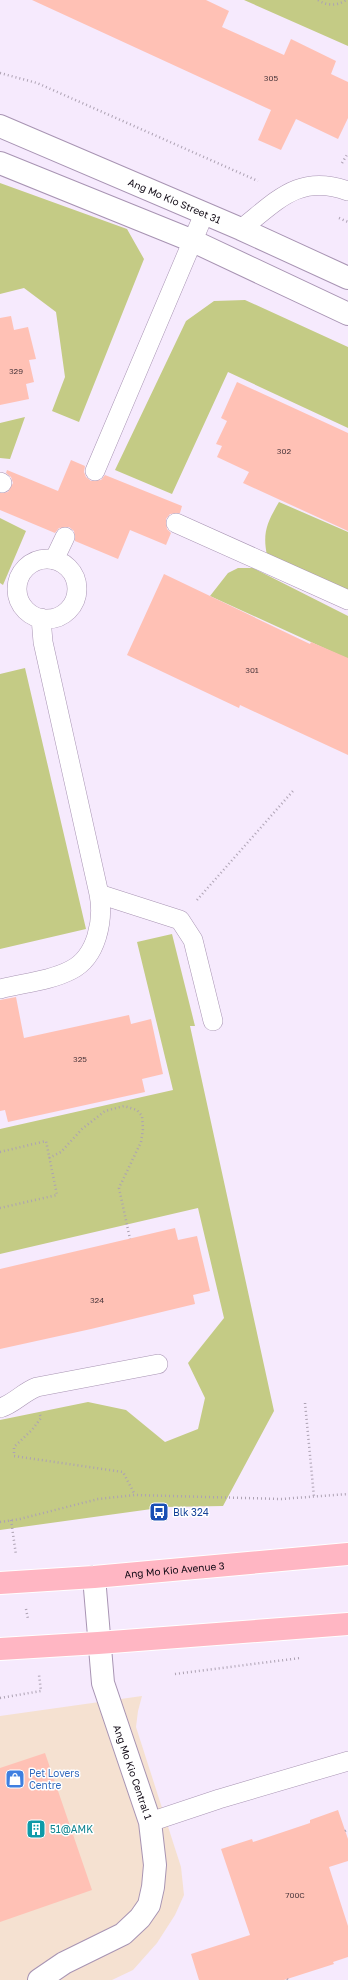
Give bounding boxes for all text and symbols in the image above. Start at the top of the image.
house number: 305 [264,73,278,83]
street label: Ang Mo Kio Street 31 [127,176,223,226]
house number: 329 [9,366,23,376]
house number: 302 [277,446,291,456]
house number: 301 [245,665,259,675]
house number: 325 [73,1054,87,1064]
house number: 324 [90,1295,104,1305]
bus stop icon: Blk 324 [148,1501,170,1523]
place label: Blk 324 [173,1506,209,1518]
street label: Ang Mo Kio Avenue 3 [124,1559,225,1580]
street label: Ang Mo Kio Central 1 [111,1723,155,1821]
place label: Pet Lovers Centre [29,1767,80,1791]
shop icon: Pet Lovers Centre [4,1768,26,1790]
building icon: 51@AMK [25,1818,47,1840]
place label: 51@AMK [50,1823,93,1835]
house number: 700C [285,1890,305,1900]

